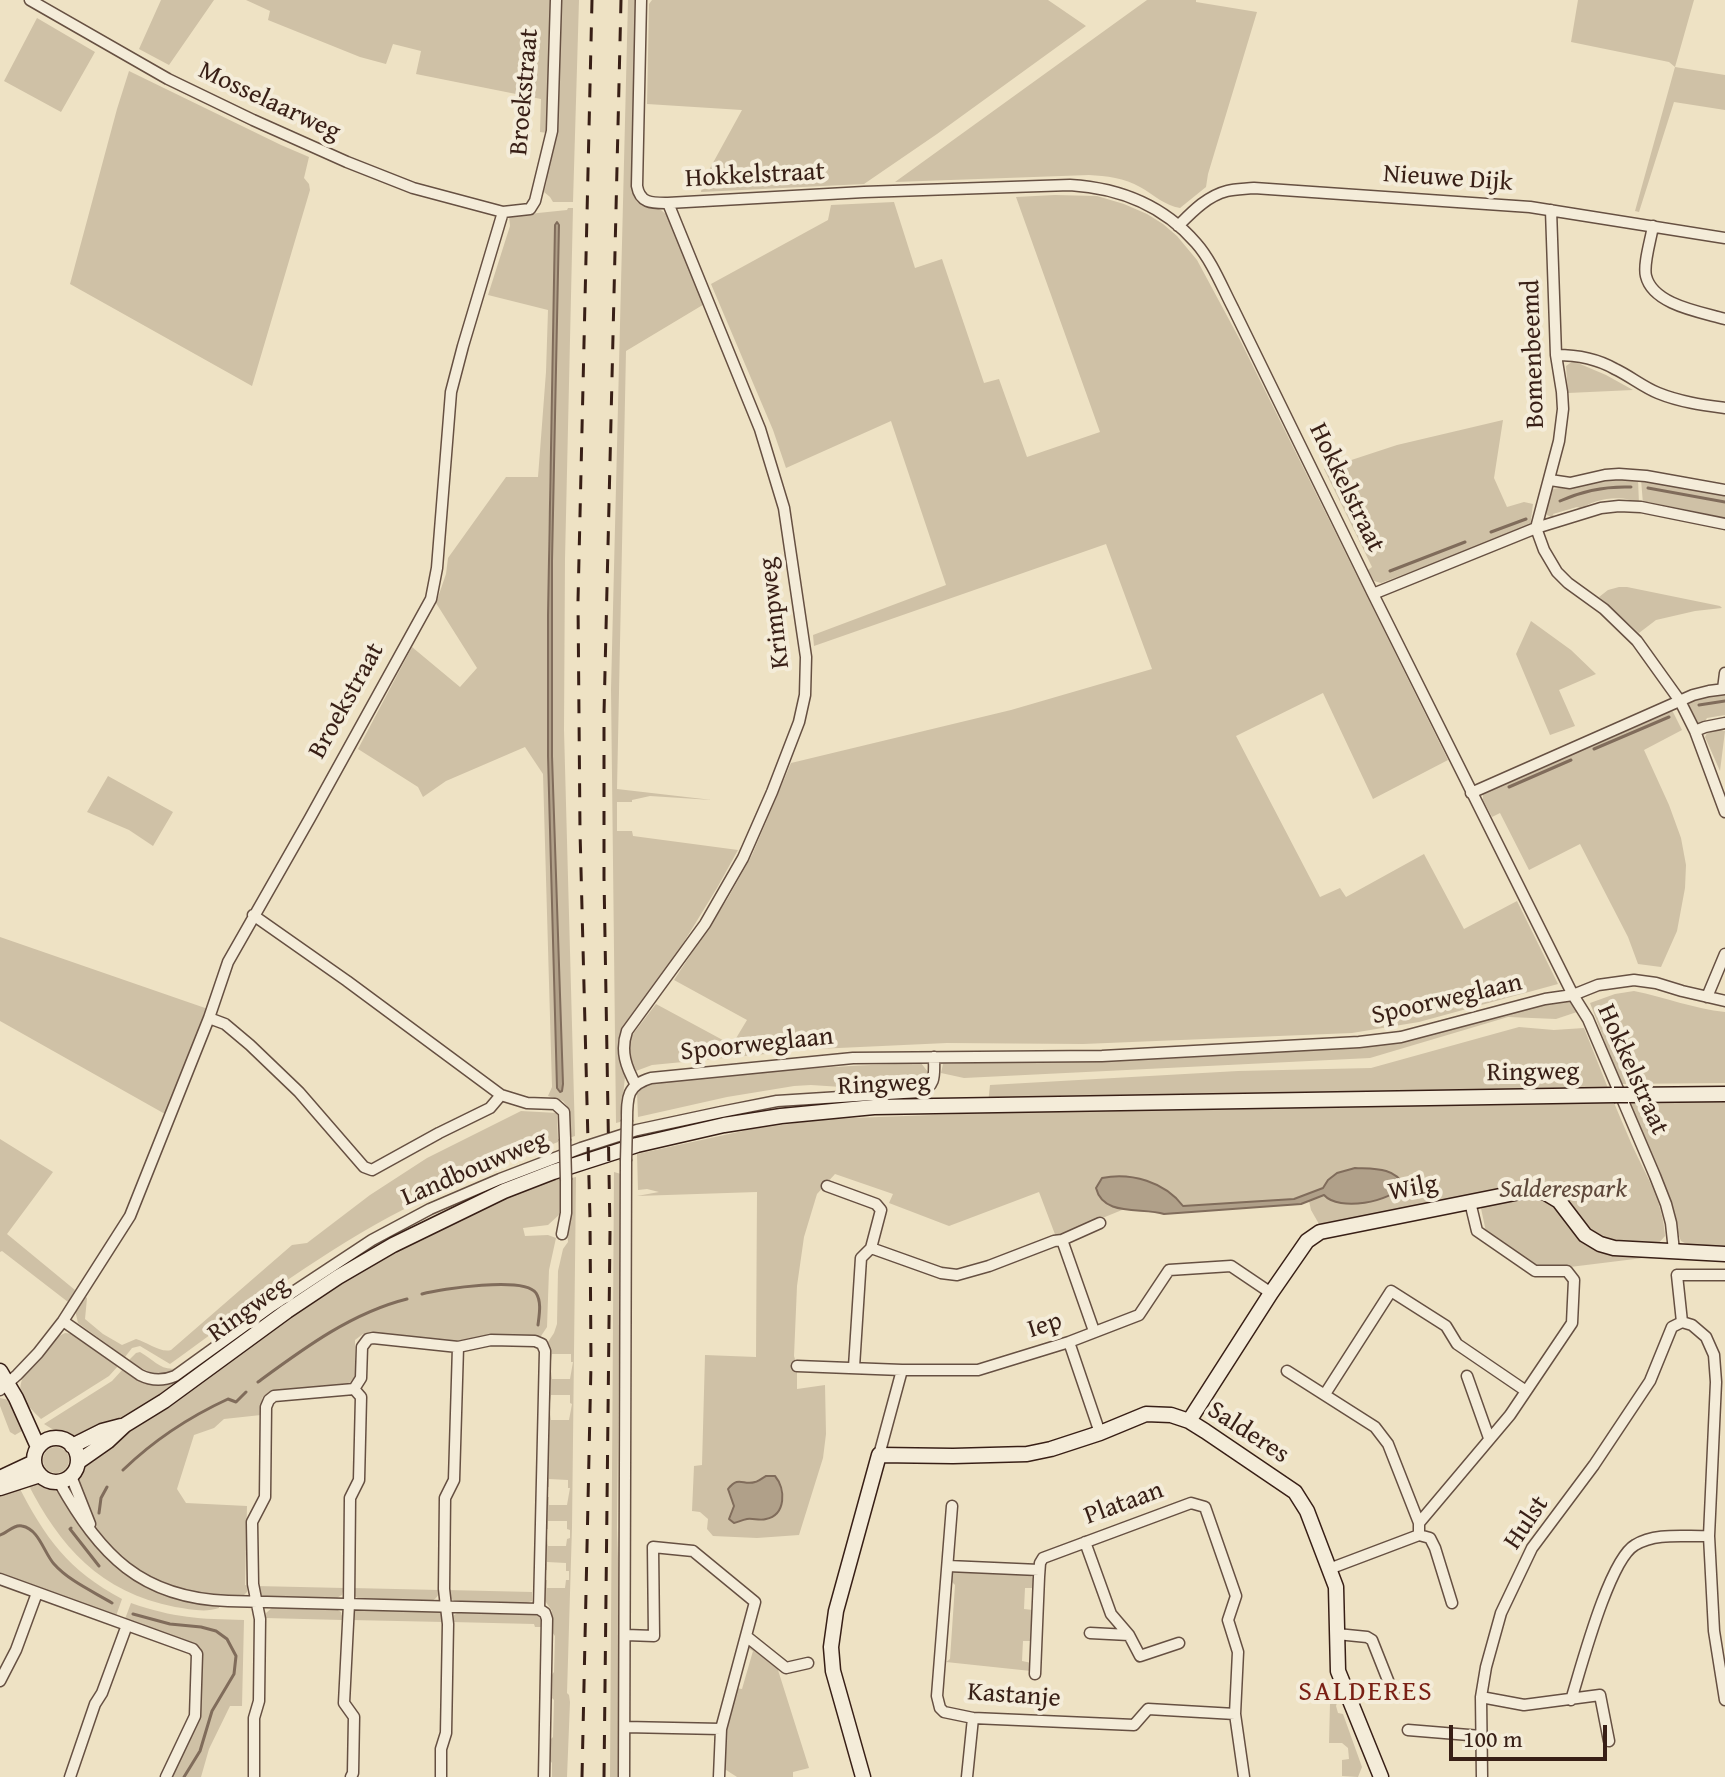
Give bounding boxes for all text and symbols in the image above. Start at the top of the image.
street label: Broekstraat [504,27,546,157]
street label: Mosselaarweg [193,56,345,148]
street label: Hokkelstraat [684,157,826,195]
street label: Nieuwe Dijk [1382,159,1514,199]
street label: Bomenbeemd [1516,279,1552,429]
street label: Hokkelstraat [1301,418,1391,558]
street label: Krimpweg [753,556,797,670]
street label: Broekstraat [302,638,392,764]
street label: Spoorweglaan [1369,968,1525,1032]
street label: Hokkelstraat [1589,1000,1675,1140]
street label: Spoorweglaan [679,1021,835,1069]
street label: Ringweg [1486,1057,1580,1089]
street label: Ringweg [837,1067,931,1103]
street label: Landbouwweg [397,1124,553,1214]
street label: Wilg [1386,1169,1440,1209]
park label: Salderespark [1499,1174,1627,1206]
street label: Ringweg [202,1270,296,1350]
street label: Iep [1024,1306,1066,1346]
street label: Salderes [1201,1395,1295,1471]
street label: Plataan [1080,1475,1168,1533]
street label: Hulst [1498,1490,1556,1556]
district label: SALDERES [1298,1676,1434,1710]
street label: Kastanje [966,1677,1062,1715]
scale bar [1453,1709,1611,1759]
text: 100 m [1463,1721,1523,1756]

